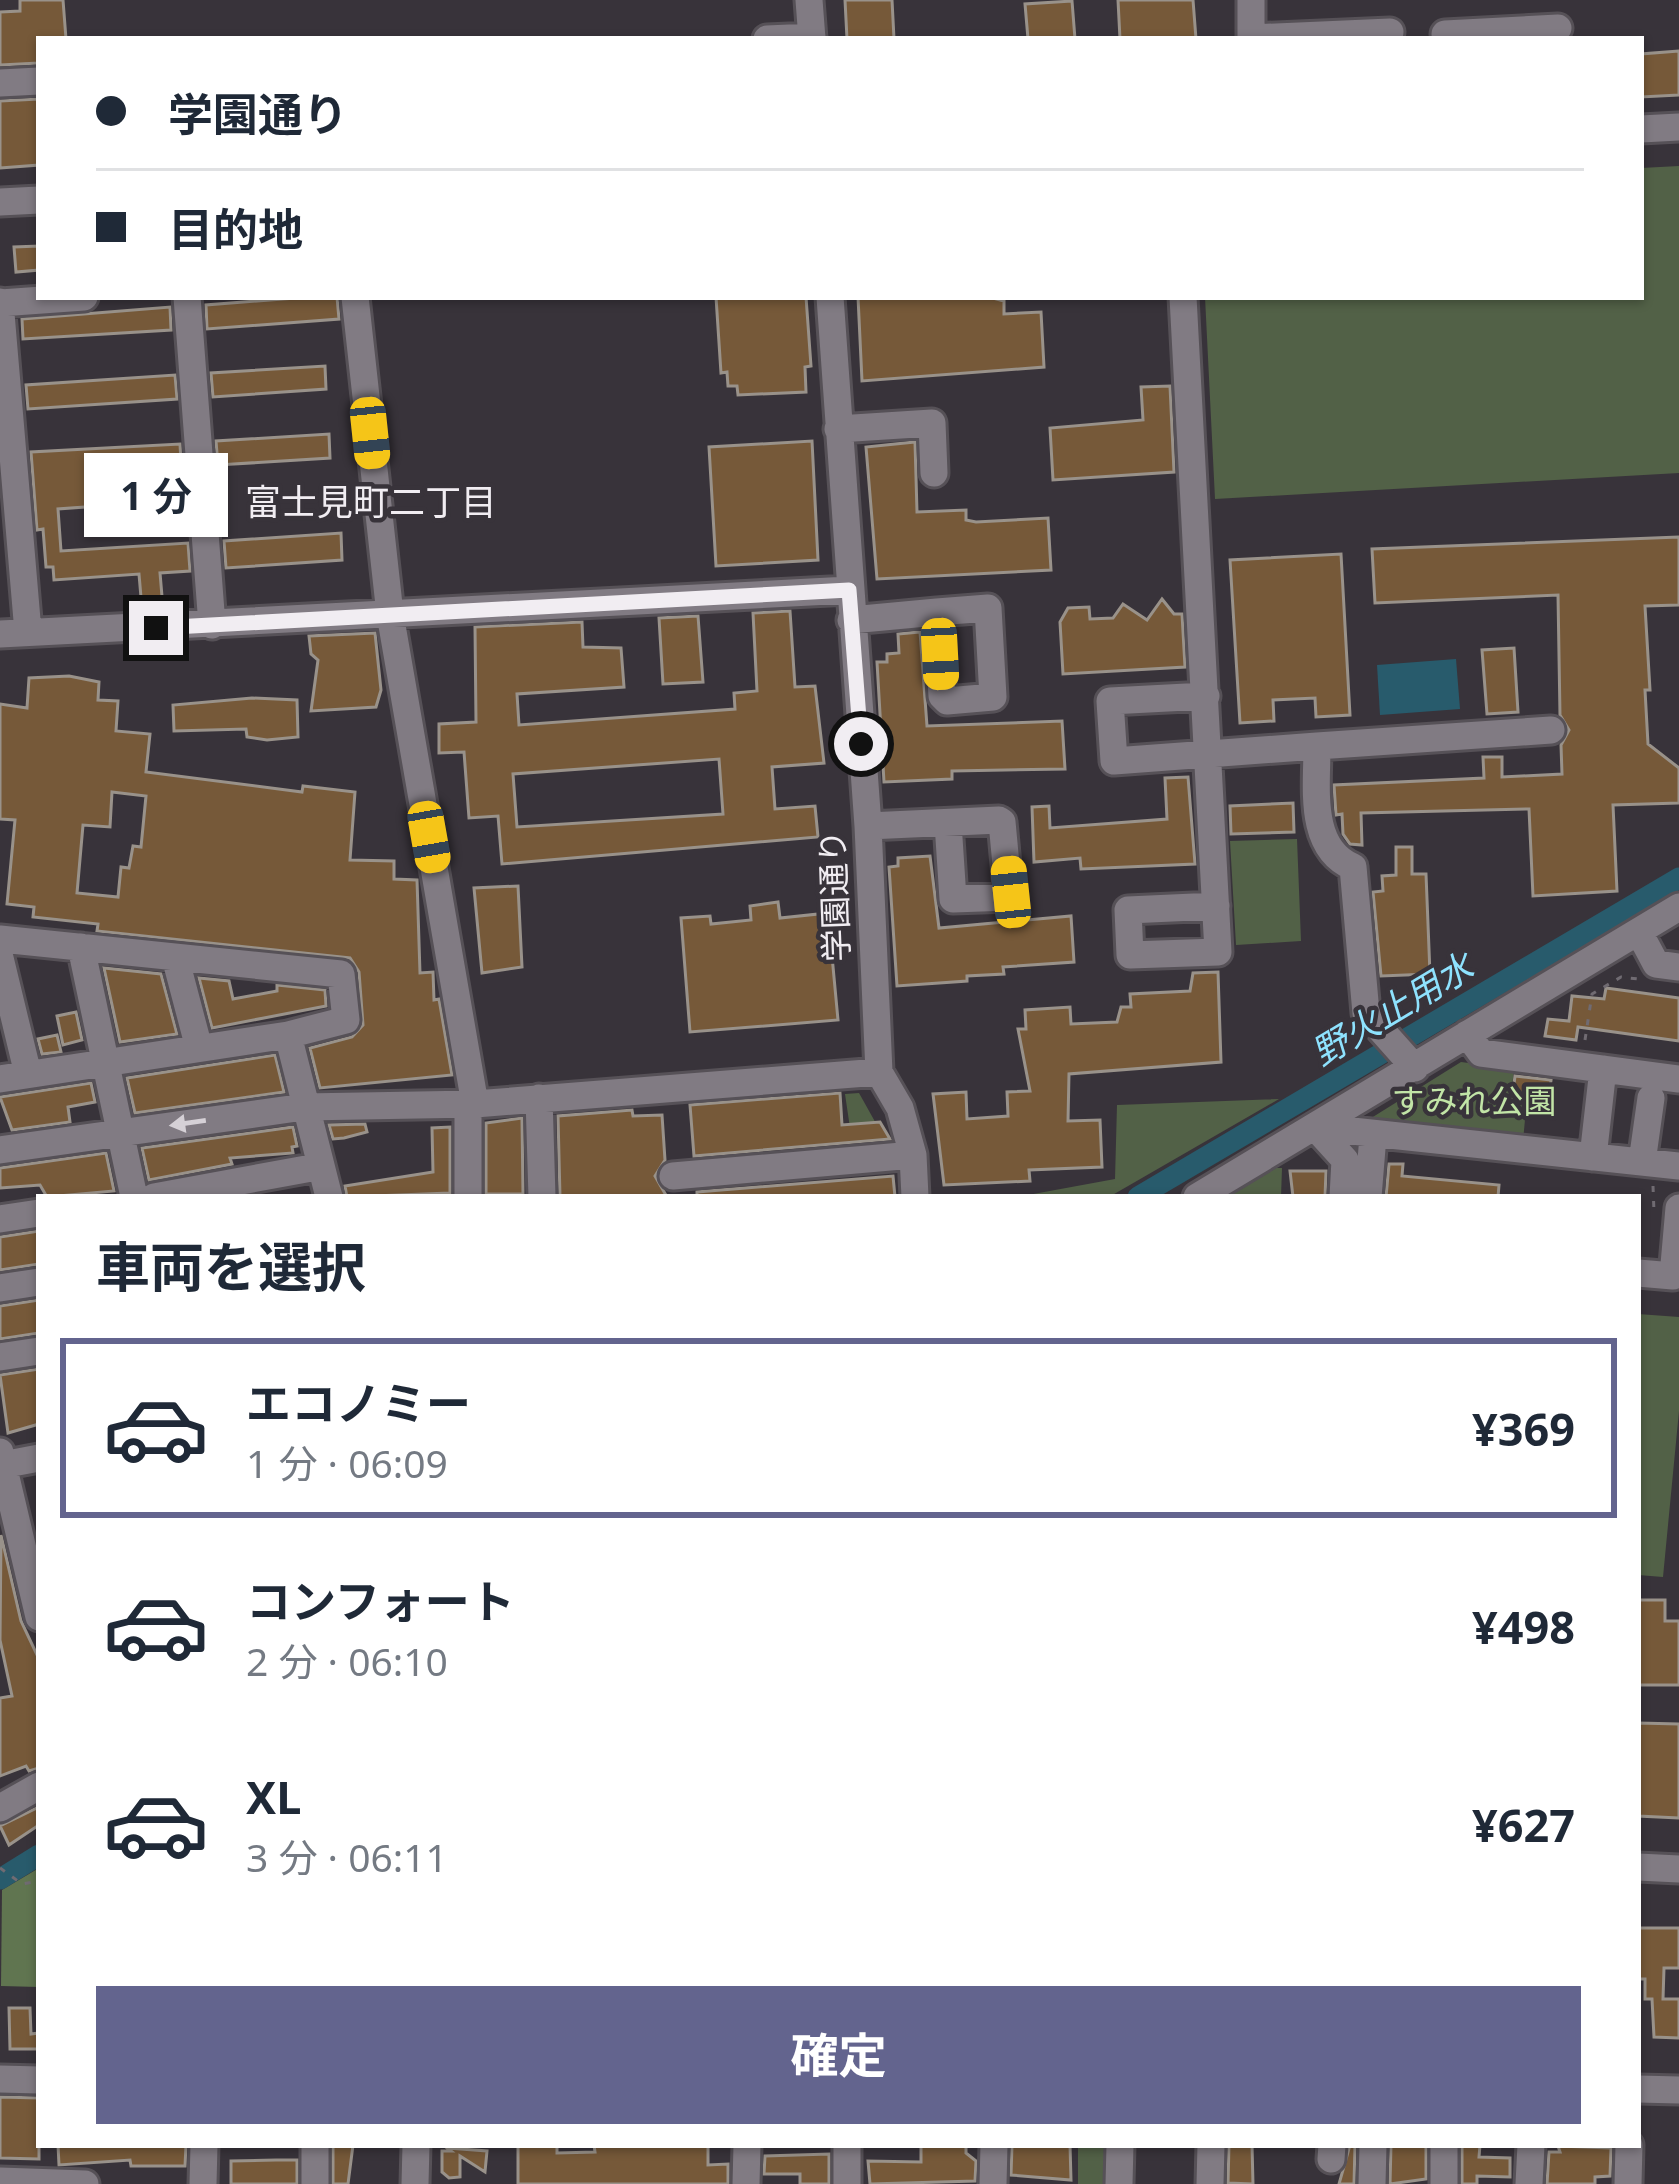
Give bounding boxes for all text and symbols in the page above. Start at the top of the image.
text: 学園通り [168,83,348,144]
text: 目的地 [168,198,303,259]
car [348,395,392,471]
callout: 1 分 [84,454,228,538]
text: 1 分 [120,468,192,521]
district label: 富士見町二丁目 [245,477,497,526]
route end [129,601,183,655]
car [920,617,960,691]
route start [834,717,888,771]
car [405,798,453,876]
street label: 学園通り [809,829,859,963]
car [989,854,1033,930]
water label: 野火止用水 [1302,940,1485,1076]
park label: すみれ公園 [1392,1078,1557,1123]
one-way arrow [169,1114,206,1133]
text: 車両を選択 [96,1229,366,1303]
text: エコノミー [246,1372,471,1433]
icon: car [102,1374,210,1482]
text: ¥369 [1472,1398,1575,1459]
text: 1 分 · 06:09 [246,1436,448,1489]
text: コンフォート [246,1570,515,1631]
icon: car [102,1572,210,1680]
text: ¥498 [1472,1596,1575,1657]
text: 2 分 · 06:10 [246,1634,448,1687]
text: XL [246,1766,301,1827]
icon: car [102,1770,210,1878]
text: ¥627 [1472,1794,1575,1855]
text: 3 分 · 06:11 [246,1830,448,1883]
button: 確定 [96,1986,1581,2124]

